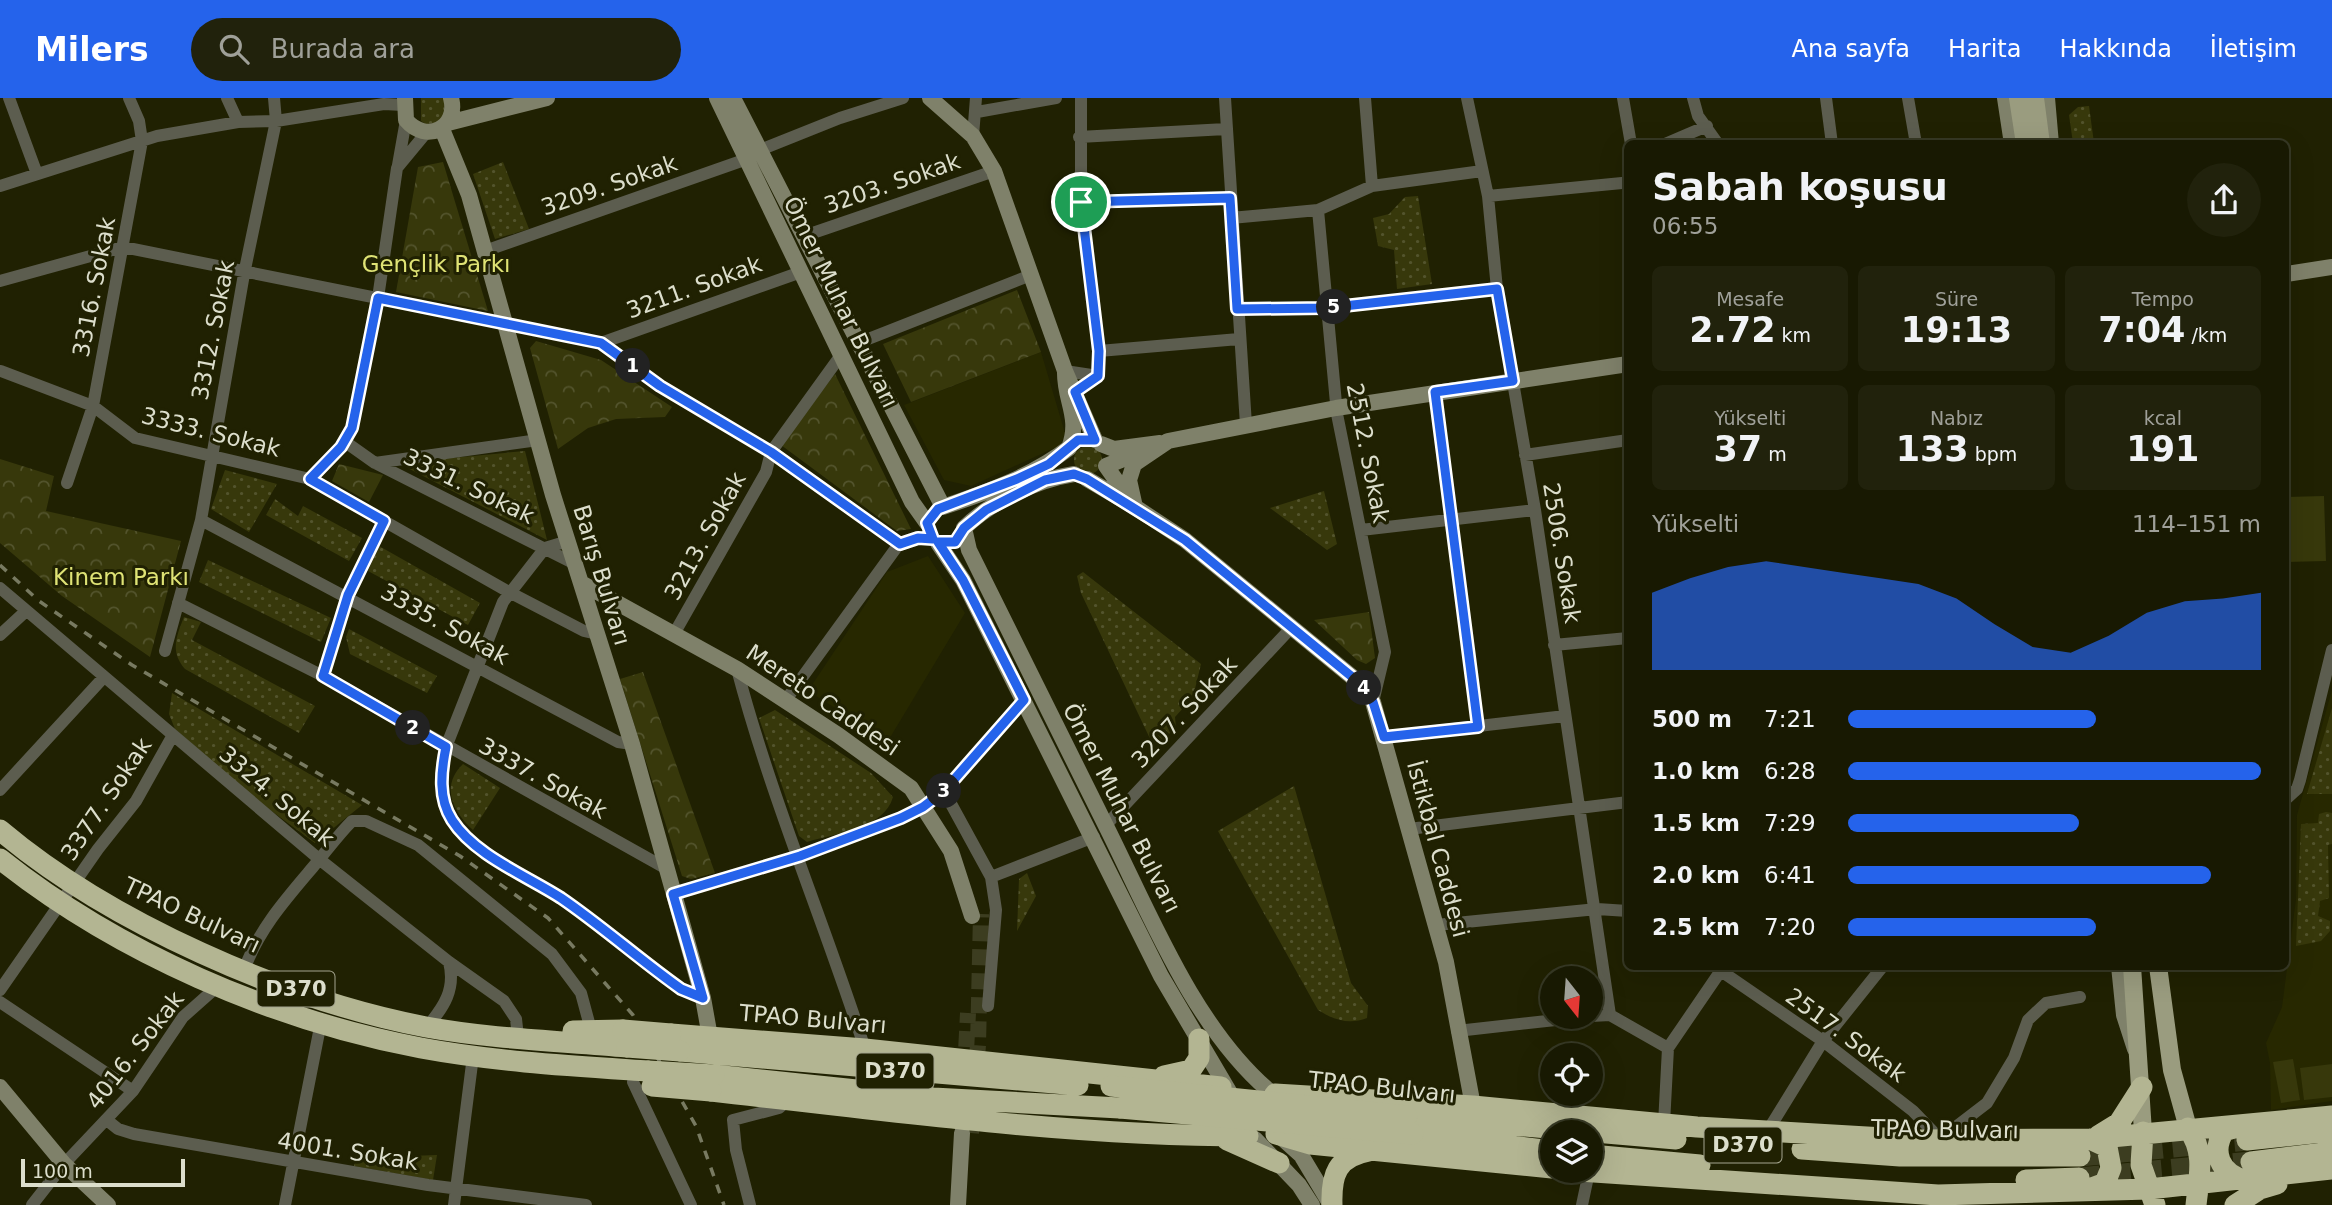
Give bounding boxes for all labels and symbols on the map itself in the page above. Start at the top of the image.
street label: 3203. Sokak [821,147,964,218]
street label: 3209. Sokak [538,149,681,220]
pin [1051,172,1111,232]
street label: Ömer Muhar Bulvarı [779,192,904,412]
street label: 3316. Sokak [68,214,120,359]
street label: 3211. Sokak [623,250,766,324]
park label: Gençlik Parkı [362,251,510,277]
street label: 3312. Sokak [187,257,239,402]
pin: 5 [1316,290,1352,325]
pin: 1 [616,348,650,384]
street label: 2512. Sokak [1342,381,1394,526]
street label: 3333. Sokak [139,402,284,462]
street label: 3331. Sokak [399,443,539,529]
street label: 3213. Sokak [659,467,751,604]
street label: 2506. Sokak [1538,481,1586,626]
street label: Barış Bulvarı [568,502,636,648]
park label: Kinem Parkı [53,564,189,590]
street label: 3335. Sokak [377,578,514,670]
street label: Mereto Caddesi [741,639,905,761]
street label: 3207. Sokak [1126,651,1242,773]
pin: 4 [1346,670,1382,706]
street label: Ömer Muhar Bulvarı [1058,698,1187,917]
pin: 2 [396,710,430,746]
street label: 3377. Sokak [55,732,157,865]
street label: 3337. Sokak [475,732,612,824]
street label: 3324. Sokak [214,740,340,852]
street label: İstikbal Caddesi [1402,758,1475,940]
pin: 3 [926,774,962,808]
street label: TPAO Bulvarı [119,872,264,958]
north arrow [1540,966,1603,1029]
road number: D370 [258,972,334,1006]
street label: 2517. Sokak [1781,983,1912,1088]
street label: 4016. Sokak [81,985,189,1114]
street label: TPAO Bulvarı [737,1000,888,1038]
road number: D370 [856,1054,934,1088]
street label: TPAO Bulvarı [1306,1066,1457,1108]
street label: TPAO Bulvarı [1870,1115,2019,1143]
street label: 4001. Sokak [276,1127,421,1175]
road number: D370 [1704,1128,1782,1162]
scale bar [21,1156,186,1188]

